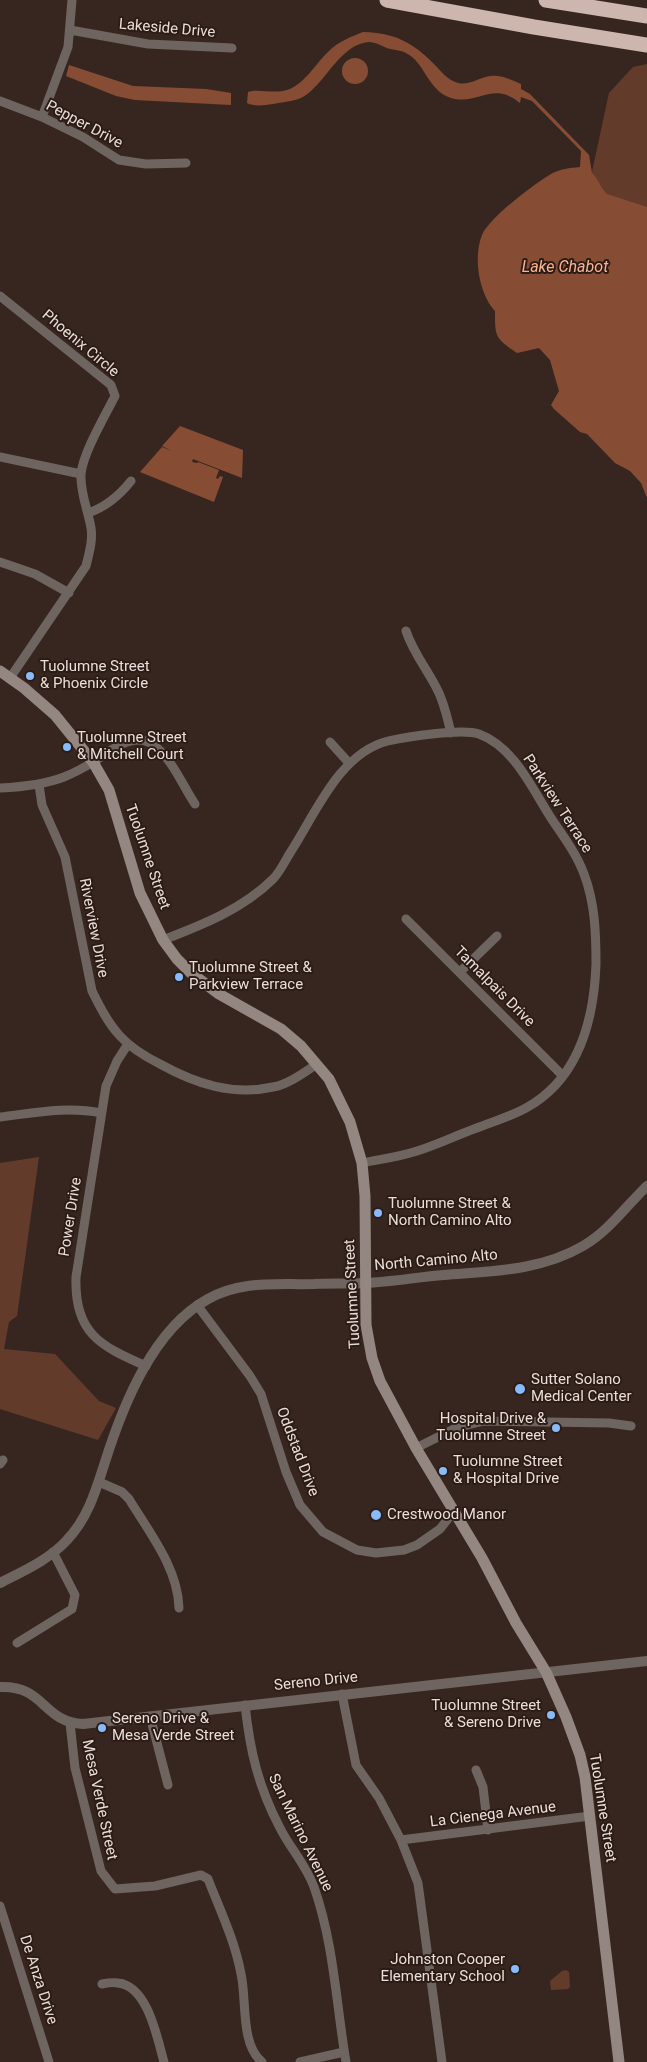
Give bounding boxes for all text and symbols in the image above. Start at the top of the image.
street label: Lakeside Drive [118,16,216,42]
street label: Pepper Drive [42,97,126,153]
water label: Lake Chabot [522,258,608,278]
street label: Phoenix Circle [38,307,122,381]
place label: Tuolumne Street & Phoenix Circle [40,658,150,693]
marker: Tuolumne Street & Phoenix Circle [24,670,36,682]
place label: Tuolumne Street & Mitchell Court [77,729,187,764]
marker: Tuolumne Street & Mitchell Court [61,741,73,753]
street label: Parkview Terrace [518,751,596,857]
street label: Tuolumne Street [121,802,173,912]
street label: Riverview Drive [75,877,111,979]
street label: Tamalpais Drive [450,943,538,1031]
place label: Tuolumne Street & Parkview Terrace [189,959,312,994]
marker: Tuolumne Street & Parkview Terrace [173,971,185,983]
street label: Power Drive [56,1176,86,1258]
place label: Tuolumne Street & North Camino Alto [388,1195,512,1230]
marker: Tuolumne Street & North Camino Alto [372,1207,384,1219]
street label: Tuolumne Street [341,1239,365,1349]
street label: North Camino Alto [374,1247,498,1275]
place label: Sutter Solano Medical Center [531,1371,631,1406]
marker: Sutter Solano Medical Center [513,1382,527,1396]
street label: Oddstad Drive [272,1405,322,1499]
place label: Hospital Drive & Tuolumne Street [436,1410,546,1445]
marker: Hospital Drive & Tuolumne Street [550,1422,562,1434]
place label: Tuolumne Street & Hospital Drive [453,1453,563,1488]
marker: Tuolumne Street & Hospital Drive [437,1465,449,1477]
place label: Crestwood Manor [387,1506,506,1524]
marker: Crestwood Manor [369,1508,383,1522]
street label: Sereno Drive [273,1669,359,1695]
place label: Tuolumne Street & Sereno Drive [431,1697,541,1732]
marker: Tuolumne Street & Sereno Drive [545,1709,557,1721]
place label: Sereno Drive & Mesa Verde Street [112,1710,235,1745]
marker: Sereno Drive & Mesa Verde Street [96,1722,108,1734]
street label: Mesa Verde Street [77,1738,121,1862]
street label: Tuolumne Street [585,1752,619,1864]
street label: San Marino Avenue [264,1771,336,1895]
street label: La Cienega Avenue [429,1798,557,1832]
street label: De Anza Drive [15,1933,61,2027]
place label: Johnston Cooper Elementary School [381,1951,505,1986]
marker: Johnston Cooper Elementary School [509,1963,521,1975]

